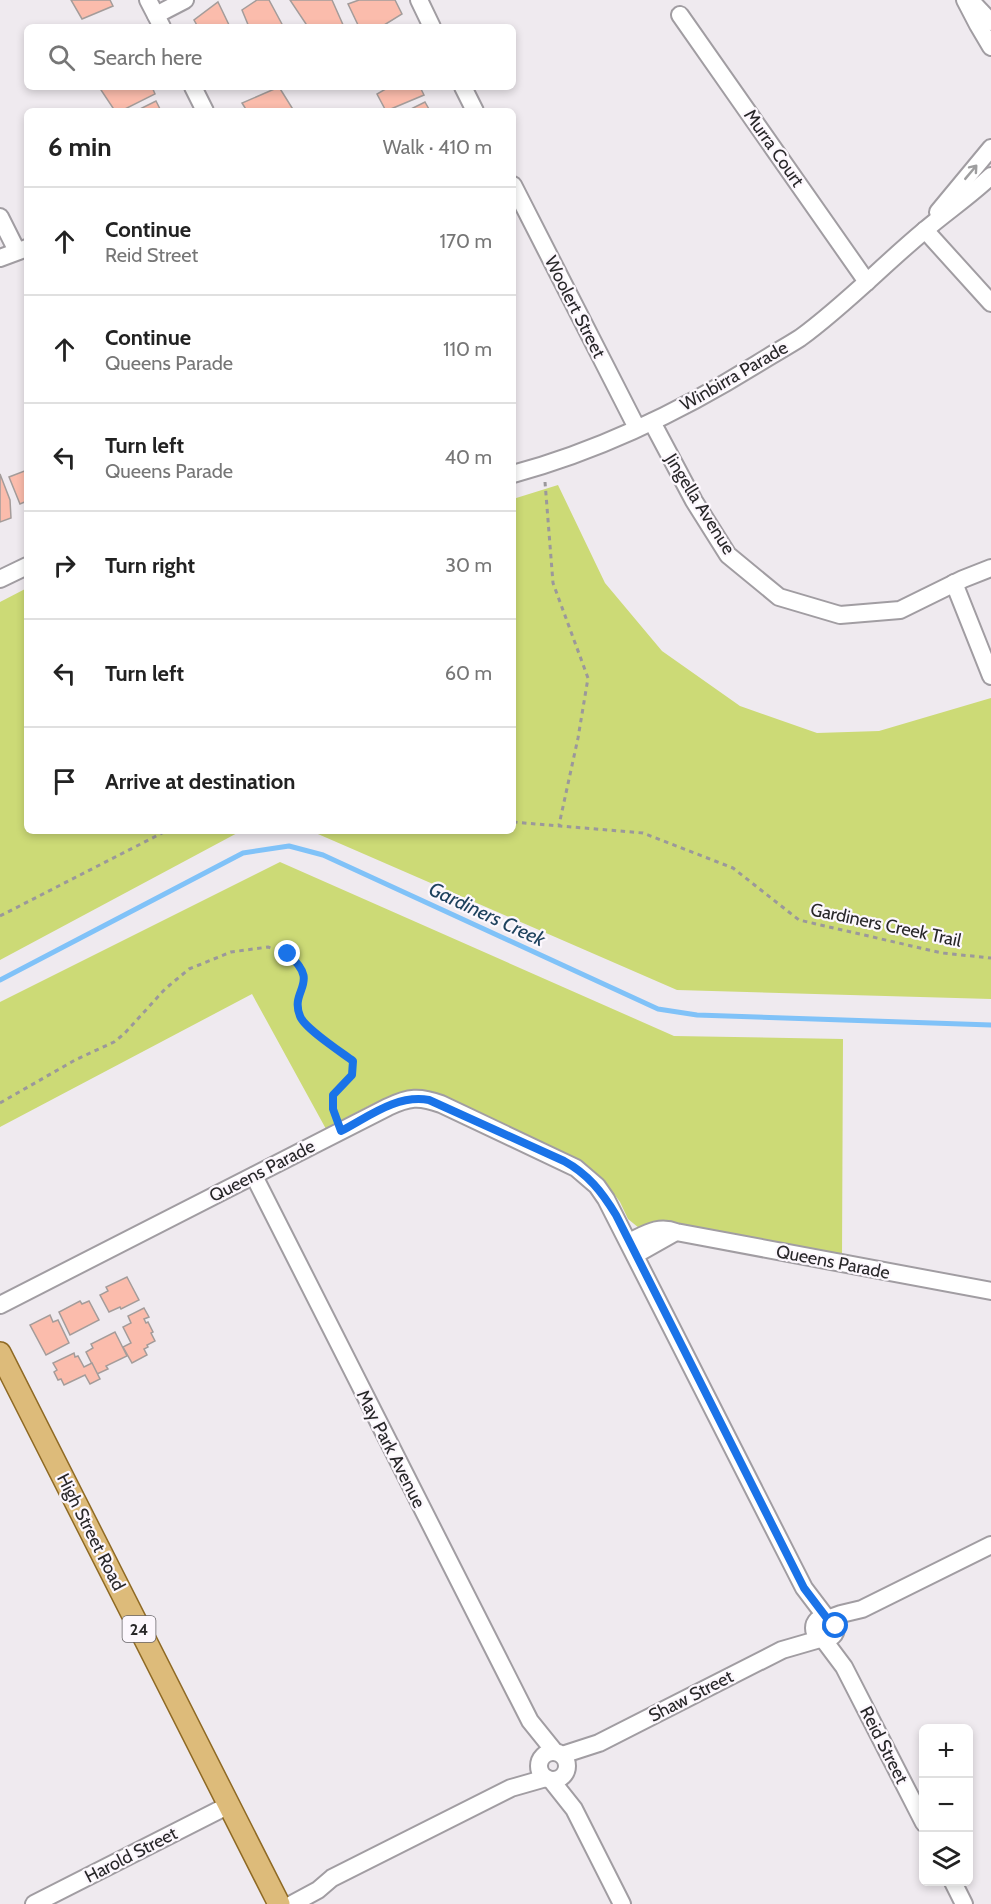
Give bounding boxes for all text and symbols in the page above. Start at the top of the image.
search box [24,24,516,90]
icon: search [45,41,78,74]
text: Search here [93,44,202,71]
street label: Murra Court [739,105,809,191]
text: 6 min [48,131,112,163]
text: Walk · 410 m [383,135,492,159]
one-way arrow [964,164,977,180]
text: Continue [105,216,191,243]
icon: ahead [48,225,81,258]
text: 170 m [440,229,492,253]
text: Reid Street [105,243,198,267]
street label: Woolert Street [540,252,610,362]
text: Continue [105,324,191,351]
icon: ahead [48,333,81,366]
street label: Winbirra Parade [676,336,792,416]
text: 110 m [443,337,492,361]
text: Queens Parade [105,351,233,375]
text: Turn left [105,432,184,459]
icon: left [48,441,81,474]
text: 40 m [444,445,492,469]
street label: Jingella Avenue [660,449,740,558]
text: Queens Parade [105,459,233,483]
icon: right [48,549,81,582]
text: Turn right [105,552,195,579]
text: 30 m [445,553,492,577]
icon: left [48,657,81,690]
text: Turn left [105,660,184,687]
text: 60 m [445,661,492,685]
icon: arrive [48,765,81,798]
text: Arrive at destination [105,768,295,795]
water label: Gardiners Creek [425,877,550,952]
street label: Gardiners Creek Trail [809,898,964,952]
route end [274,940,300,966]
street label: Queens Parade [206,1135,318,1207]
street label: Queens Parade [774,1240,892,1284]
street label: May Park Avenue [352,1386,430,1512]
street label: High Street Road [52,1470,130,1594]
route start [822,1612,848,1638]
road number: 24 [122,1616,156,1642]
street label: Shaw Street [645,1665,737,1727]
street label: Reid Street [855,1703,913,1787]
map controls [919,1724,973,1886]
button: + [919,1724,973,1778]
button: − [919,1778,973,1832]
street label: Harold Street [81,1822,181,1888]
button: layers [919,1832,973,1886]

